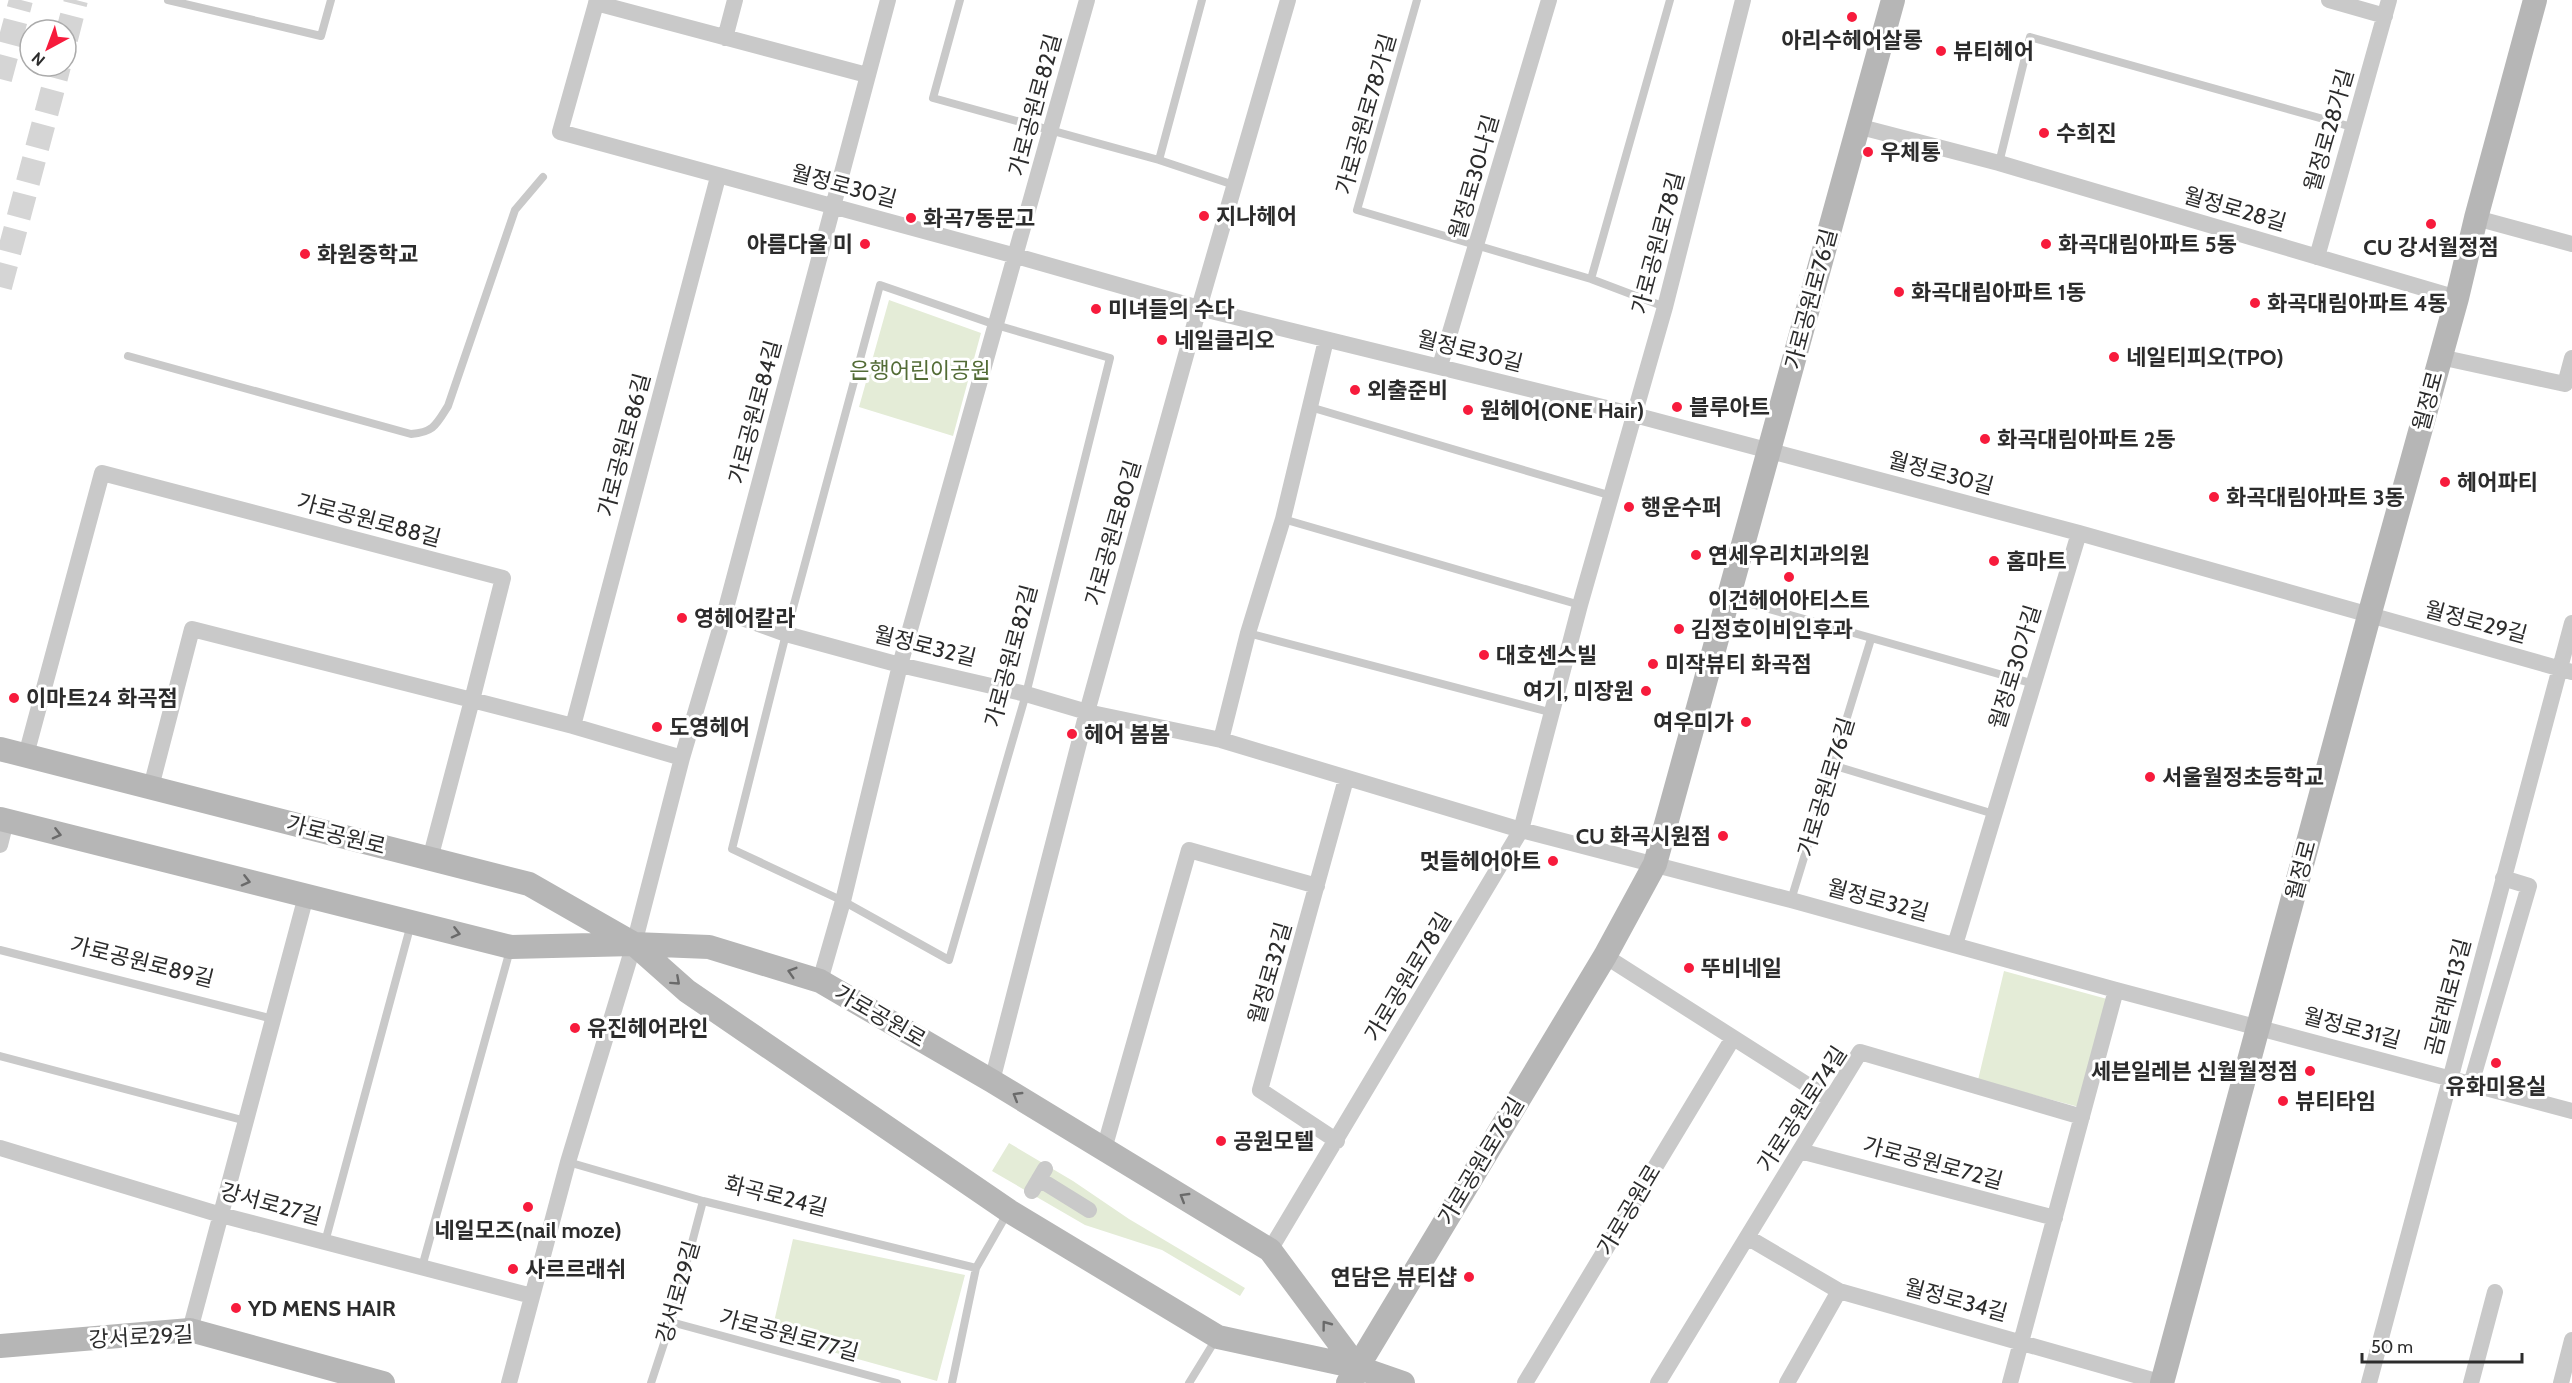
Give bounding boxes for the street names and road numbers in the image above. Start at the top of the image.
street label: 가로공원로78가길 [1330,30,1402,198]
street label: 가로공원로82길 [1003,31,1067,179]
street label: 월정로28가길 [2299,66,2359,194]
street label: 월정로30나길 [1443,112,1505,242]
street label: 월정로30길 [788,159,900,213]
street label: 가로공원로78길 [1626,169,1690,317]
street label: 월정로28길 [2180,181,2290,237]
street label: 가로공원로76길 [1779,226,1843,372]
street label: 월정로30길 [1414,325,1526,377]
street label: 가로공원로84길 [723,337,787,487]
street label: 월정로 [2407,368,2449,434]
street label: 가로공원로86길 [592,370,656,520]
street label: 월정로30길 [1885,446,1997,500]
street label: 가로공원로80길 [1079,457,1147,609]
street label: 가로공원로88길 [294,488,444,552]
street label: 가로공원로82길 [979,582,1043,730]
street label: 월정로29길 [2422,595,2530,649]
street label: 월정로30가길 [1983,602,2047,732]
street label: 월정로32길 [871,620,979,672]
street label: 가로공원로76길 [1792,714,1860,860]
street label: 가로공원로 [284,810,388,860]
street label: 월정로 [2280,837,2322,903]
street label: 월정로32길 [1824,873,1932,927]
street label: 가로공원로78길 [1359,908,1457,1046]
street label: 월정로32길 [1243,919,1297,1027]
street label: 가로공원로89길 [67,931,217,993]
street label: 곰달래로13길 [2419,935,2477,1059]
street label: 가로공원로 [829,979,931,1053]
street label: 월정로31길 [2300,1002,2404,1054]
street label: 가로공원로74길 [1751,1041,1853,1177]
street label: 가로공원로76길 [1432,1092,1530,1230]
street label: 가로공원로72길 [1860,1131,2006,1195]
street label: 가로공원로 [1591,1160,1667,1260]
street label: 화곡로24길 [722,1170,830,1222]
street label: 강서로27길 [217,1178,325,1230]
street label: 강서로29길 [651,1238,705,1346]
street label: 월정로34길 [1902,1273,2010,1327]
street label: 가로공원로77길 [716,1303,862,1367]
street label: 강서로29길 [88,1321,194,1353]

